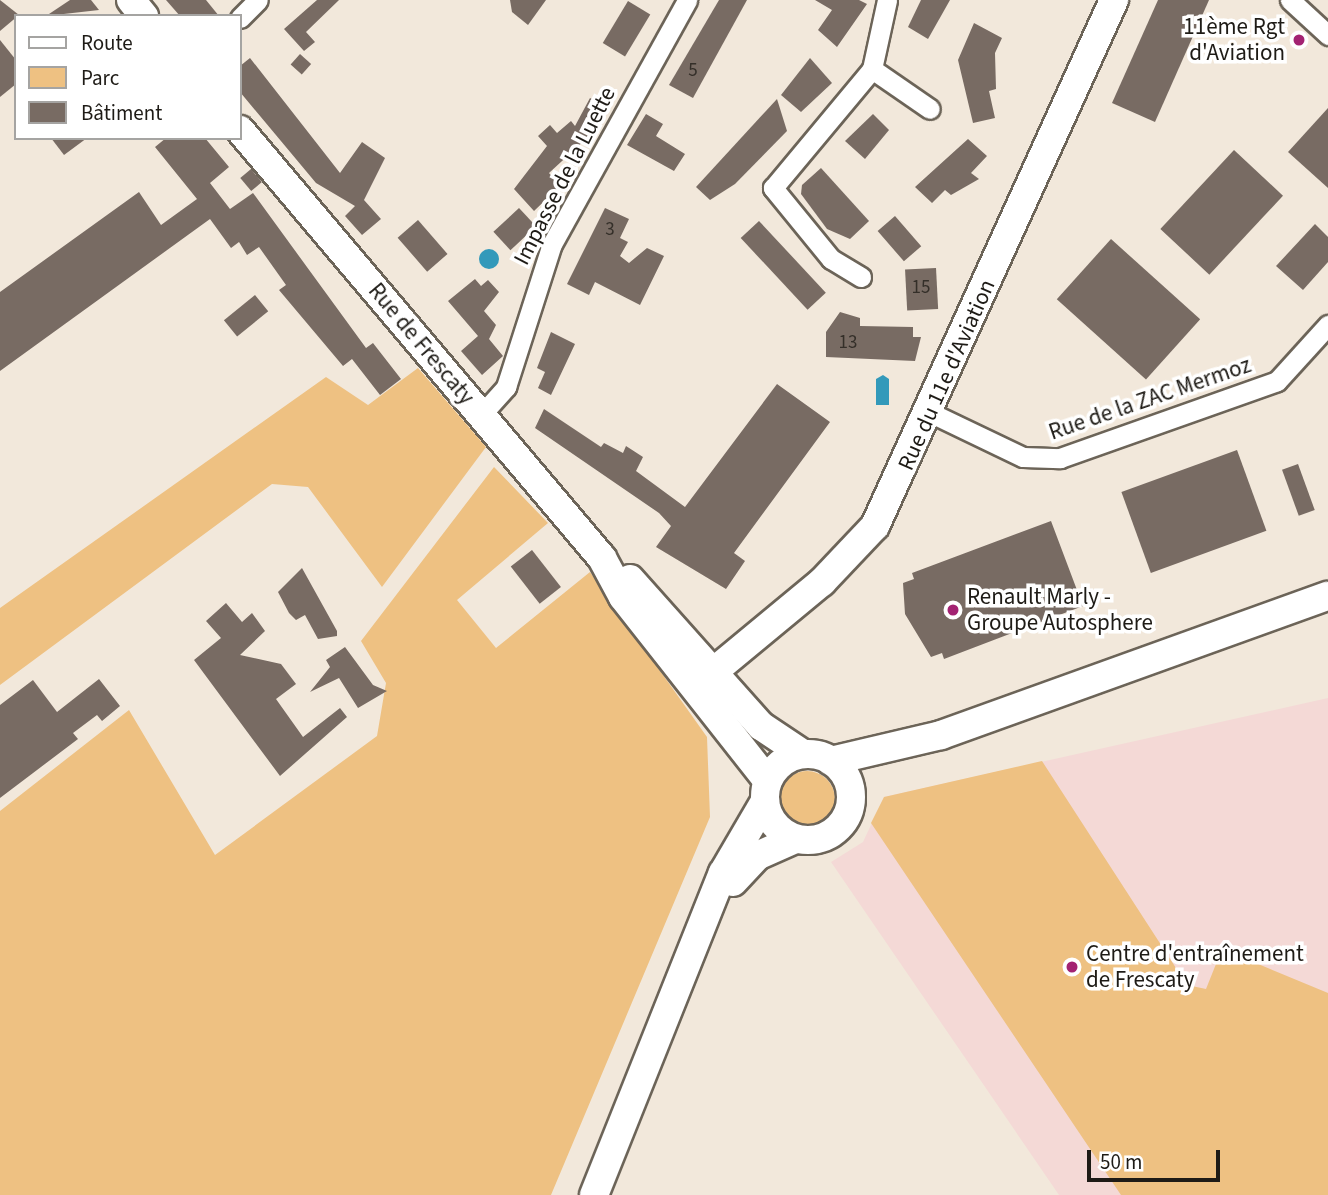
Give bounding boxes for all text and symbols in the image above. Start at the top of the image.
place label: 11ème Rgt d'Aviation [1183,13,1285,67]
legend [14,14,242,140]
text: Route [81,28,133,58]
marker: 11ème Rgt d'Aviation [1291,32,1307,48]
house number: 5 [688,60,698,82]
text: Parc [81,63,119,93]
street label: Impasse de la Luette [508,82,622,270]
text: Bâtiment [81,98,162,128]
house number: 3 [605,219,615,241]
street label: Rue du 11e d'Aviation [892,275,1002,475]
house number: 15 [912,277,930,299]
street label: Rue de Frescaty [362,278,480,410]
house number: 13 [839,332,857,354]
street label: Rue de la ZAC Mermoz [1045,351,1255,447]
place label: Renault Marly - Groupe Autosphere [967,583,1153,637]
marker: Renault Marly - Groupe Autosphere [945,602,961,618]
place label: Centre d'entraînement de Frescaty [1086,940,1304,994]
marker: Centre d'entraînement de Frescaty [1064,959,1080,975]
scale bar [1090,1136,1223,1180]
text: 50 m [1100,1147,1142,1177]

